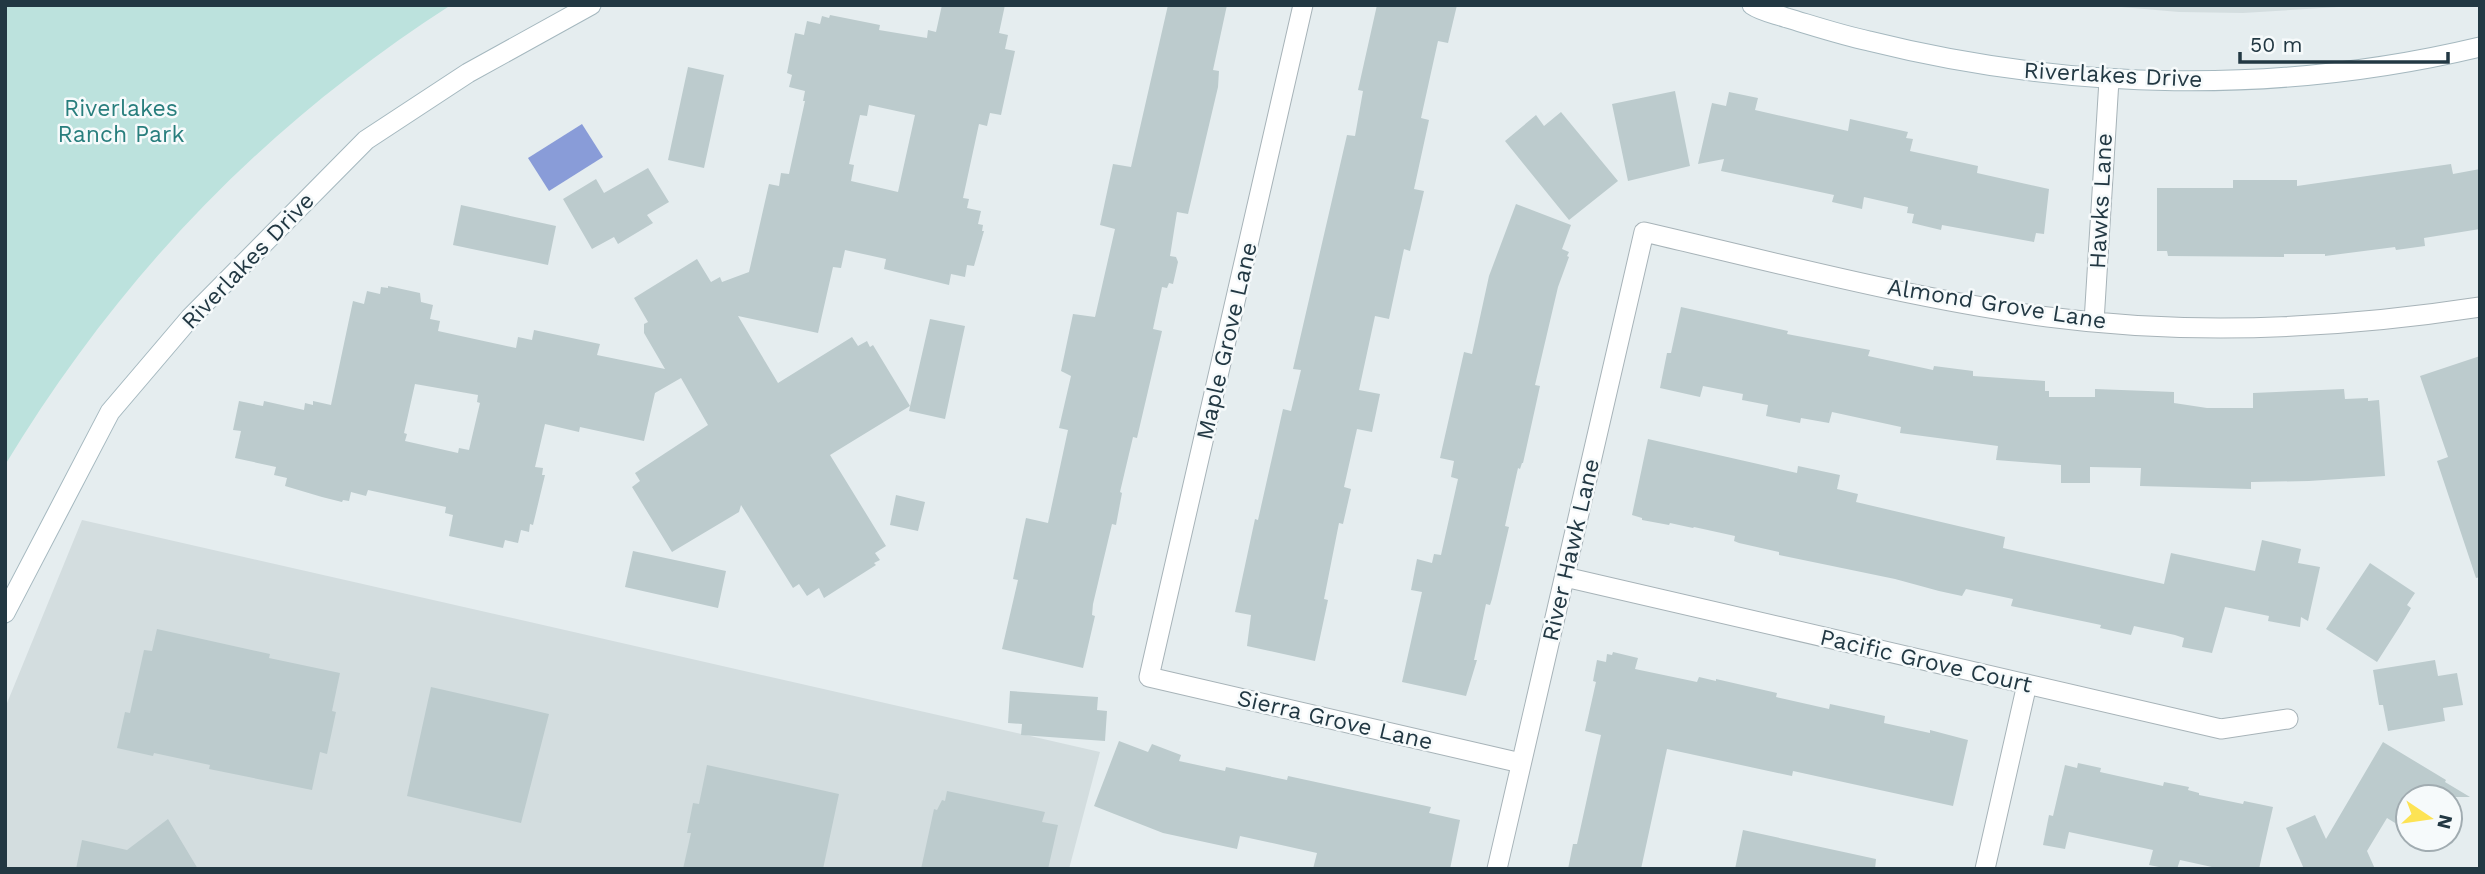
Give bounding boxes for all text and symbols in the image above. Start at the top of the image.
scale bar [2240,21,2448,65]
text: 50 m [2250,32,2302,57]
street label: Riverlakes Drive [2023,57,2203,93]
park label: Riverlakes Ranch Park [58,95,184,148]
street label: Hawks Lane [2084,132,2118,270]
street label: Riverlakes Drive [176,187,320,335]
street label: Maple Grove Lane [1191,240,1263,442]
street label: Almond Grove Lane [1886,273,2108,335]
street label: River Hawk Lane [1537,456,1605,644]
street label: Pacific Grove Court [1817,623,2035,699]
street label: Sierra Grove Lane [1235,684,1435,756]
north arrow [2394,783,2464,853]
text: N [2432,812,2458,831]

